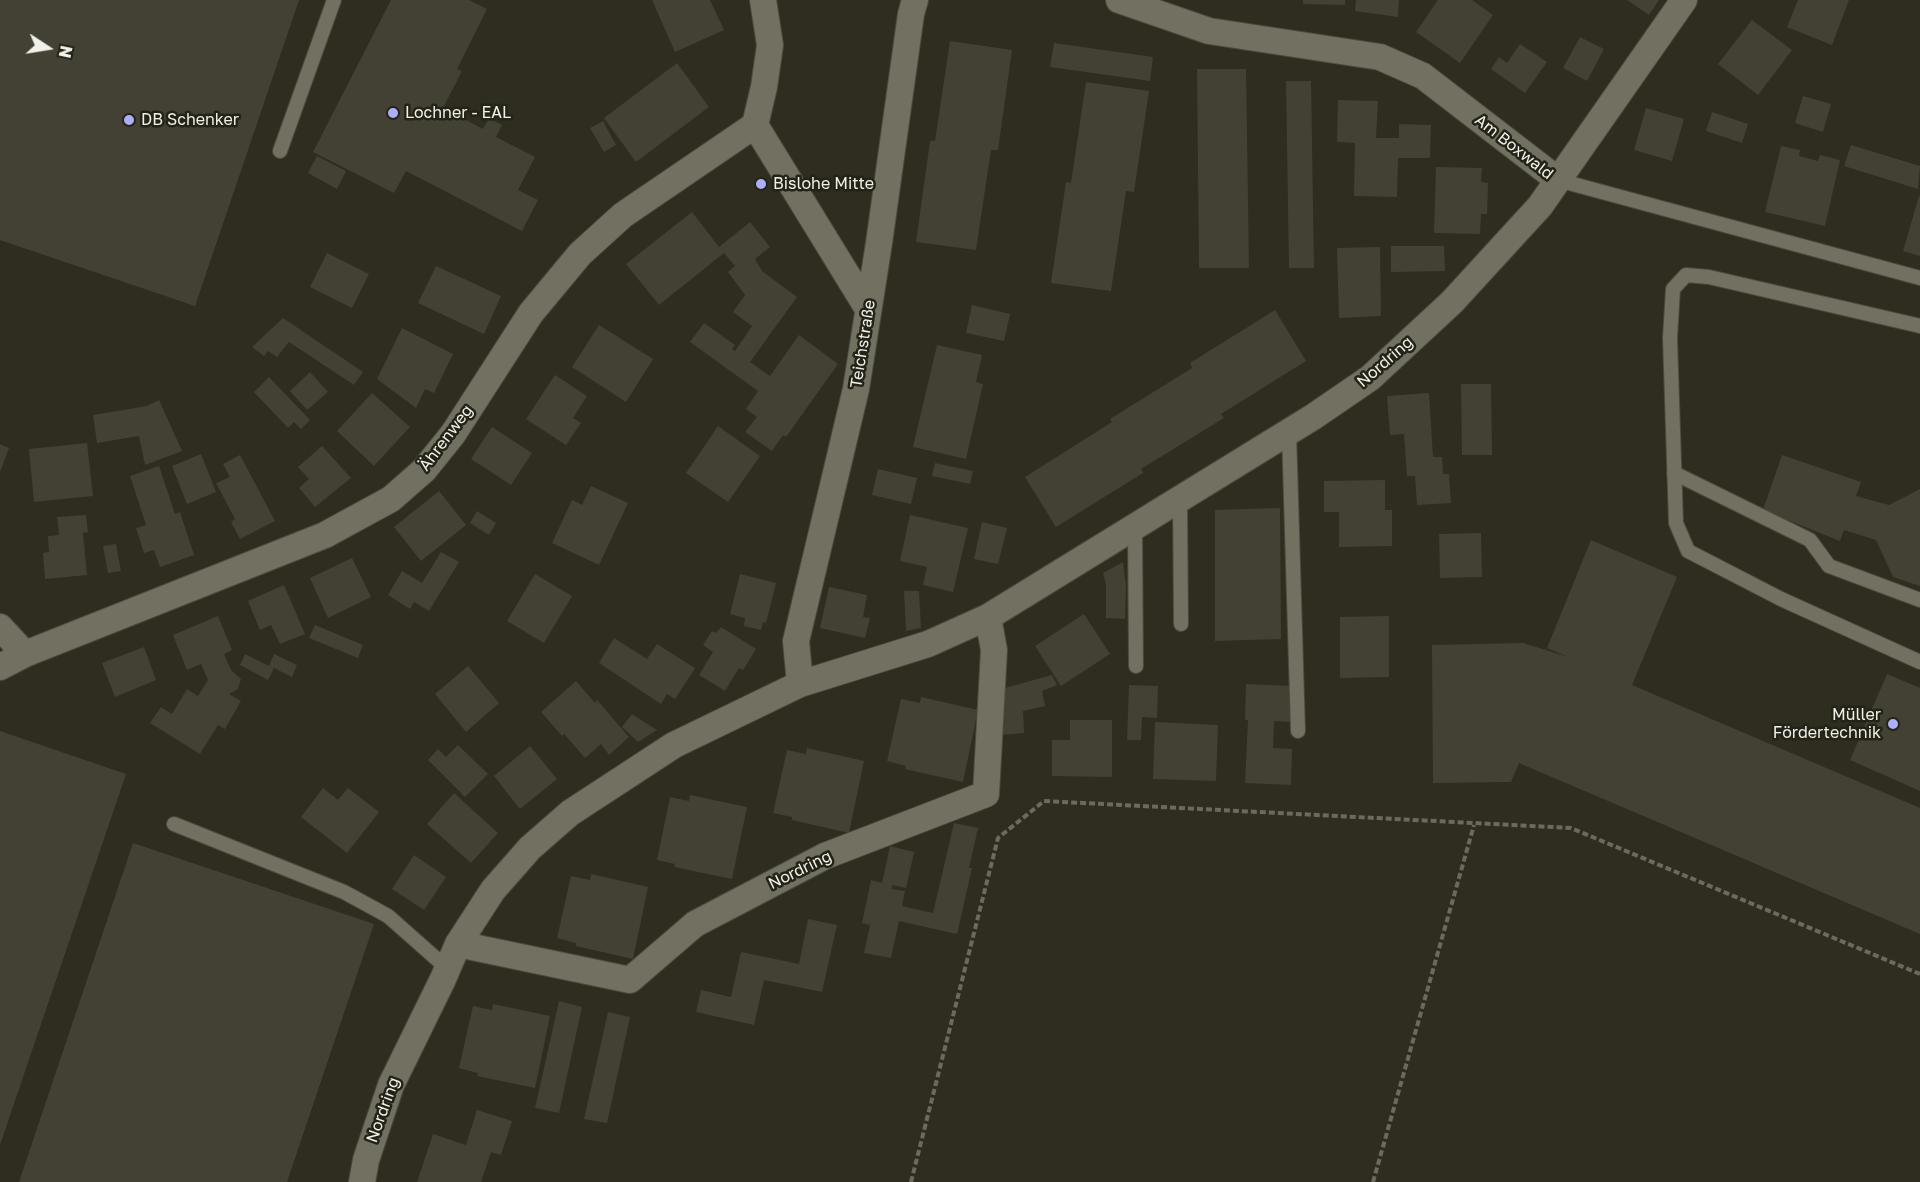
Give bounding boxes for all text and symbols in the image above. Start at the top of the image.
north arrow [18,18,78,78]
text: N [55,44,77,60]
place label: Lochner - EAL [405,103,511,123]
marker: Lochner - EAL [386,106,400,120]
place label: DB Schenker [141,110,239,130]
street label: Am Boxwald [1471,110,1557,184]
marker: DB Schenker [122,113,136,127]
place label: Bislohe Mitte [773,174,874,194]
marker: Bislohe Mitte [754,177,768,191]
street label: Teichstraße [847,298,879,390]
street label: Nordring [1353,332,1417,392]
street label: Ährenweg [415,401,477,475]
place label: Müller Fördertechnik [1773,705,1881,743]
marker: Müller Fördertechnik [1886,717,1900,731]
street label: Nordring [765,846,835,894]
street label: Nordring [362,1075,404,1145]

